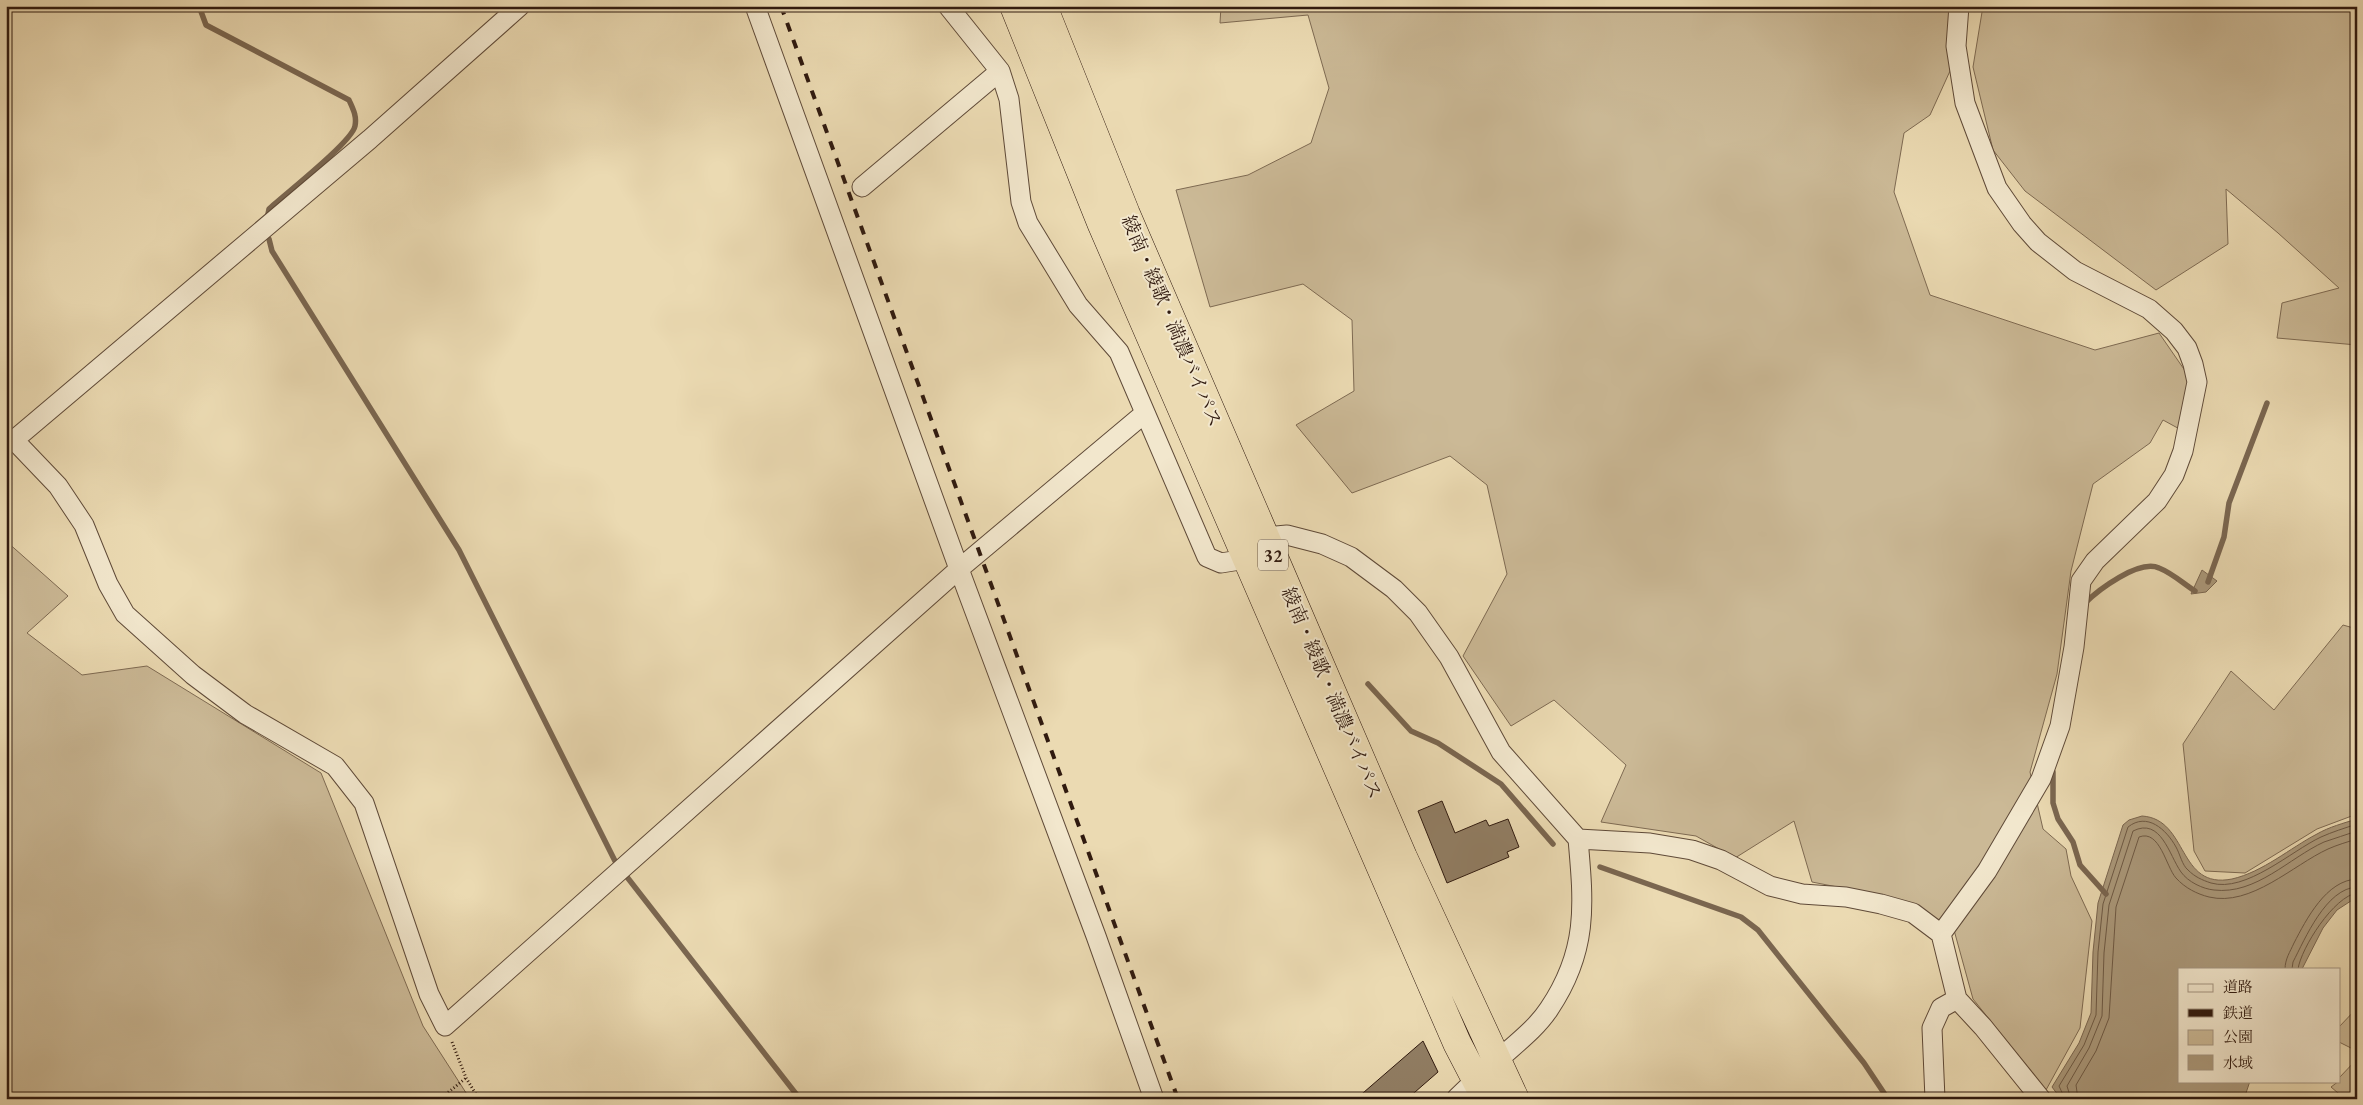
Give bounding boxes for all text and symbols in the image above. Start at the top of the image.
street label: 綾南・綾歌・満濃バイパス [1116,211,1228,431]
road number: 32 [1258,540,1288,570]
street label: 綾南・綾歌・満濃バイパス [1276,583,1388,803]
legend [2178,968,2340,1082]
text: 道路 [2223,977,2253,996]
text: 鉄道 [2223,1003,2253,1022]
text: 公園 [2223,1027,2253,1046]
text: 水域 [2223,1053,2253,1072]

